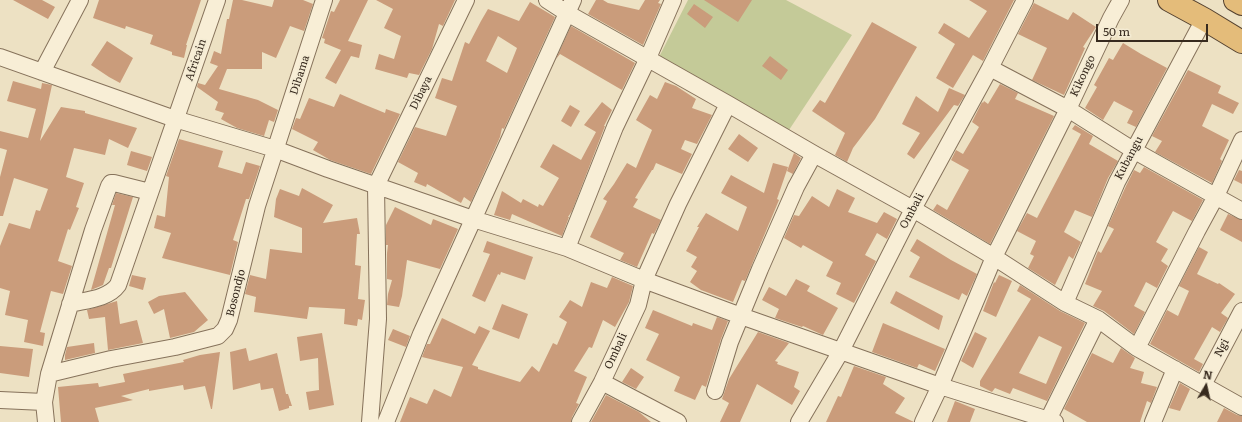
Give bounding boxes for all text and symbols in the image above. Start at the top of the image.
scale bar [1098,16,1210,42]
text: 50 m [1103,22,1130,40]
street label: Africain [183,37,209,83]
street label: Dibama [287,53,313,97]
street label: Kikongo [1068,53,1098,99]
street label: Dibaya [407,74,435,112]
street label: Kubangu [1112,134,1146,182]
street label: Ombali [897,191,927,231]
street label: Bosondjo [224,268,248,318]
street label: Ombali [602,331,630,371]
street label: Ngi [1212,337,1232,359]
north arrow [1186,366,1226,406]
text: N [1202,366,1214,383]

